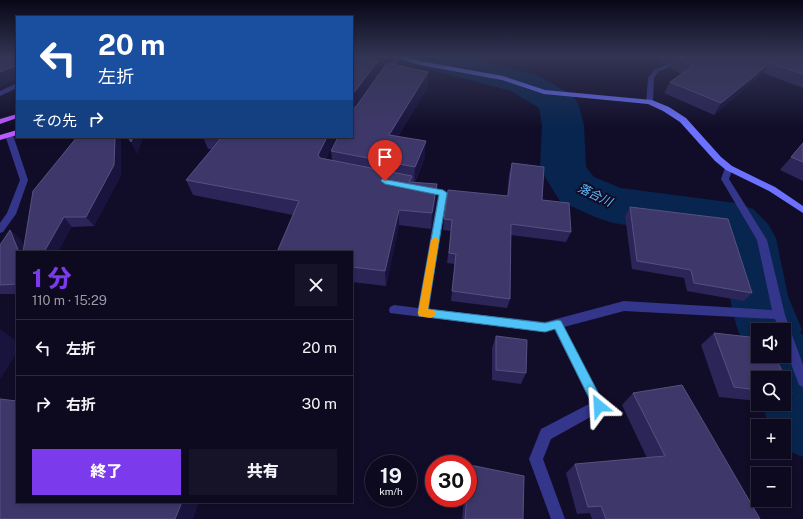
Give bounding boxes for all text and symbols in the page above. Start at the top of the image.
text: 20 m [98,28,165,61]
icon: left [32,32,84,84]
text: 左折 [98,66,134,87]
icon: right [85,108,107,130]
text: その先 [32,112,77,129]
pin [368,140,402,181]
icon: arrive [374,146,396,168]
water label: 落合川 [576,181,616,210]
text: 1 分 [32,264,72,292]
button: close [295,264,337,306]
text: 110 m · 15:29 [32,293,107,308]
map controls [751,323,791,507]
button: sound [751,323,791,363]
icon: left [32,337,54,359]
text: 20 m [302,339,337,356]
text: 左折 [66,340,96,357]
button: search [751,371,791,411]
position arrow [578,385,620,427]
icon: right [32,393,54,415]
text: 30 m [302,395,337,412]
text: 右折 [66,396,96,413]
button: + [751,419,791,459]
button: 終了 [32,449,181,495]
button: 共有 [189,449,337,495]
speed limit sign: 30 [425,455,477,507]
text: 19 [380,464,402,488]
button: − [751,467,791,507]
text: km/h [379,485,403,497]

